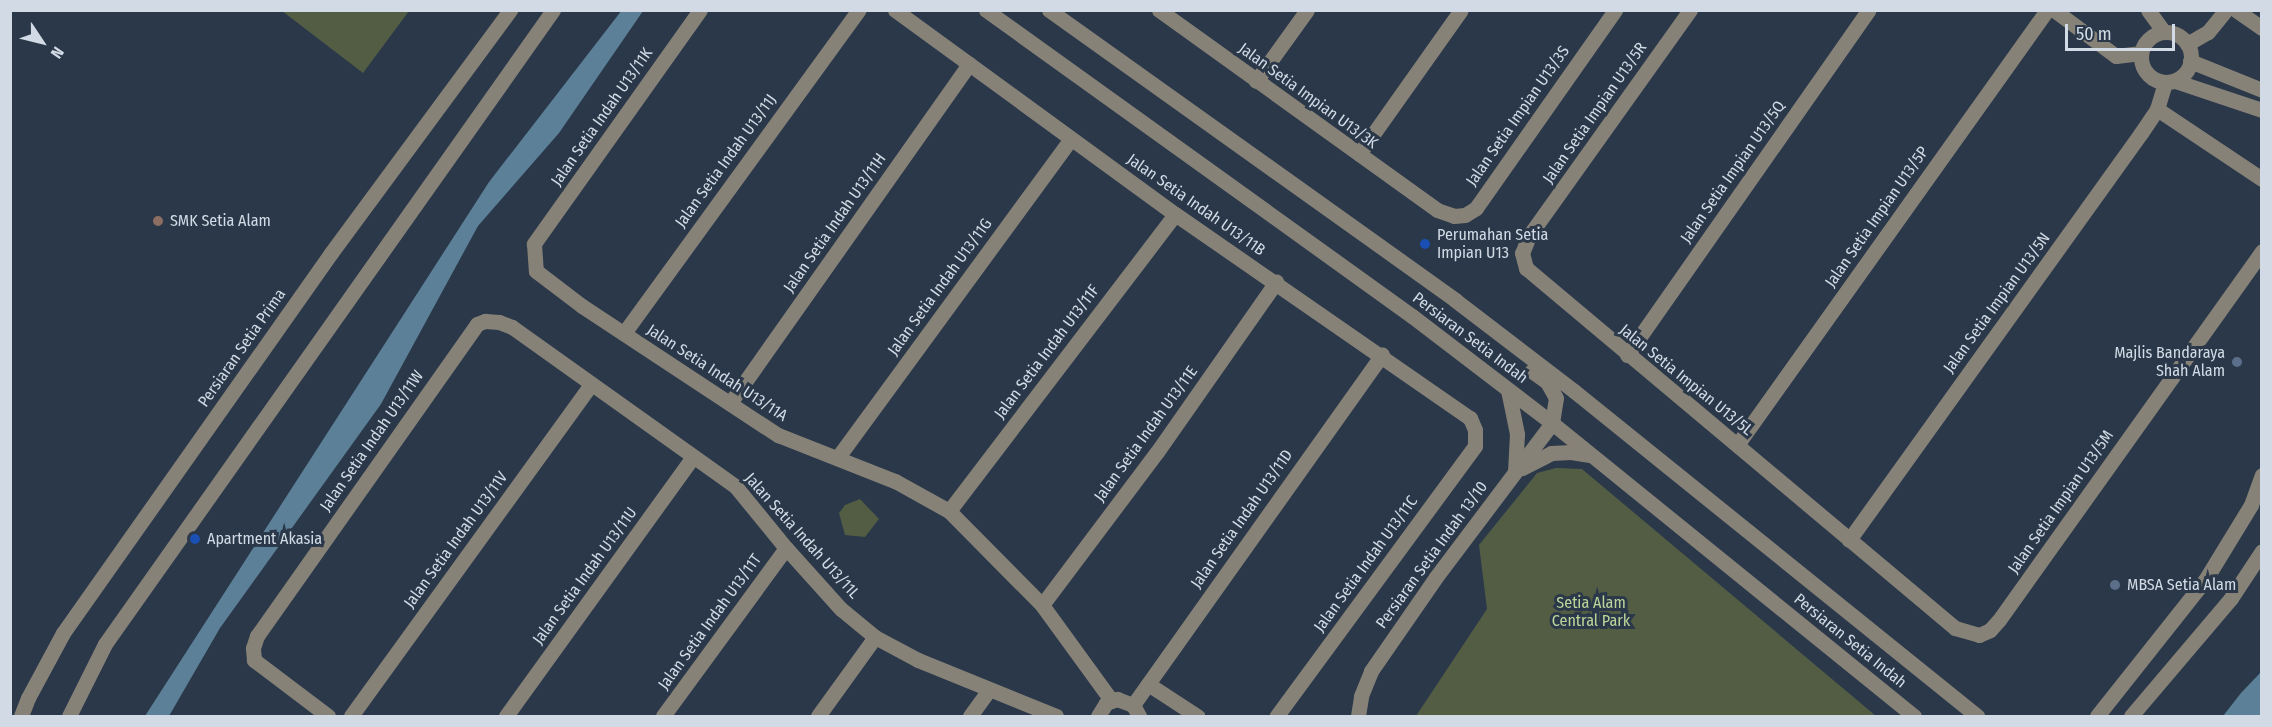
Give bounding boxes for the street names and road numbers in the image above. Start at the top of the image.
street label: Jalan Setia Impian U13/3K [1235,39,1381,153]
street label: Jalan Setia Impian U13/5R [1539,39,1651,187]
street label: Jalan Setia Impian U13/3S [1462,42,1574,190]
street label: Jalan Setia Indah U13/11K [547,44,657,190]
street label: Jalan Setia Indah U13/11J [671,91,781,231]
street label: Jalan Setia Impian U13/5Q [1677,97,1789,247]
street label: Jalan Setia Impian U13/5P [1821,143,1933,291]
street label: Jalan Setia Indah U13/11H [780,150,890,296]
street label: Jalan Setia Indah U13/11B [1123,150,1269,260]
street label: Jalan Setia Indah U13/11G [884,215,996,359]
street label: Jalan Setia Impian U13/5N [1940,229,2054,377]
street label: Jalan Setia Indah U13/11F [990,281,1104,423]
street label: Persiaran Setia Prima [194,285,290,411]
street label: Persiaran Setia Indah [1409,288,1531,388]
street label: Jalan Setia Indah U13/11A [643,320,791,426]
street label: Jalan Setia Impian U13/5L [1615,320,1757,440]
street label: Jalan Setia Indah U13/11E [1090,362,1202,506]
street label: Jalan Setia Indah U13/11W [316,367,428,515]
street label: Jalan Setia Impian U13/5M [2004,427,2118,577]
street label: Jalan Setia Indah U13/11D [1187,446,1297,592]
street label: Jalan Setia Indah U13/11V [400,468,512,612]
street label: Jalan Setia Indah U13/11L [740,469,864,603]
street label: Persiaran Setia Indah 13/10 [1372,478,1492,632]
street label: Jalan Setia Indah U13/11C [1310,492,1422,636]
street label: Jalan Setia Indah U13/11U [529,504,641,648]
street label: Jalan Setia Indah U13/11T [654,550,766,694]
street label: Persiaran Setia Indah [1790,590,1910,692]

